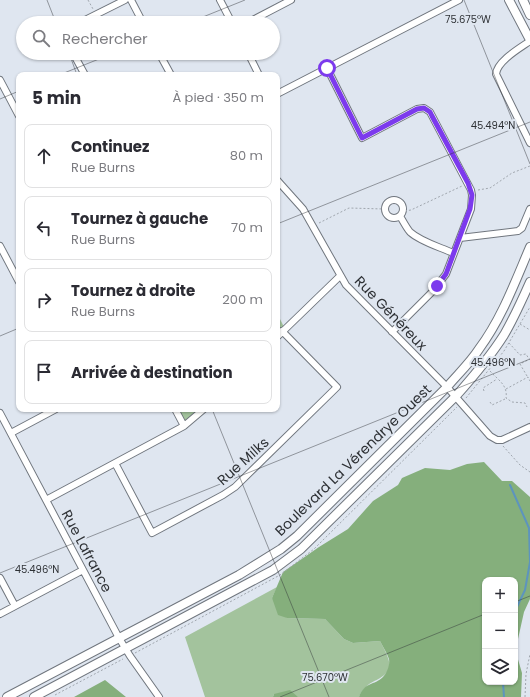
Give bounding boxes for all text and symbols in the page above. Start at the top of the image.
text: 75.675°W [445,12,491,27]
search box [16,16,280,60]
icon: search [30,27,52,49]
text: Rechercher [62,28,148,49]
route start [318,59,336,77]
text: 5 min [32,86,81,110]
text: À pied · 350 m [172,88,264,107]
text: 45.494°N [471,118,515,133]
text: Continuez [71,136,150,157]
icon: ahead [33,145,55,167]
text: 80 m [230,146,263,165]
text: Rue Burns [71,158,135,177]
text: Tournez à gauche [71,208,208,229]
icon: left [33,217,55,239]
text: 70 m [231,218,263,237]
text: Rue Burns [71,230,135,249]
street label: Rue Généreux [350,271,432,355]
route end [428,277,446,295]
text: Tournez à droite [71,280,195,301]
icon: right [33,289,55,311]
text: 200 m [222,290,263,309]
text: Rue Burns [71,302,135,321]
text: 45.496°N [471,355,515,370]
icon: arrive [33,361,55,383]
text: Arrivée à destination [71,362,233,383]
street label: Boulevard La Vérendrye Ouest [270,380,436,540]
street label: Rue Milks [213,432,273,490]
street label: Rue Lafrance [57,506,117,596]
text: 45.496°N [15,562,59,577]
map controls [482,577,518,685]
button: + [482,577,518,613]
button: − [482,613,518,649]
button: layers [482,649,518,685]
text: 75.670°W [302,670,348,685]

